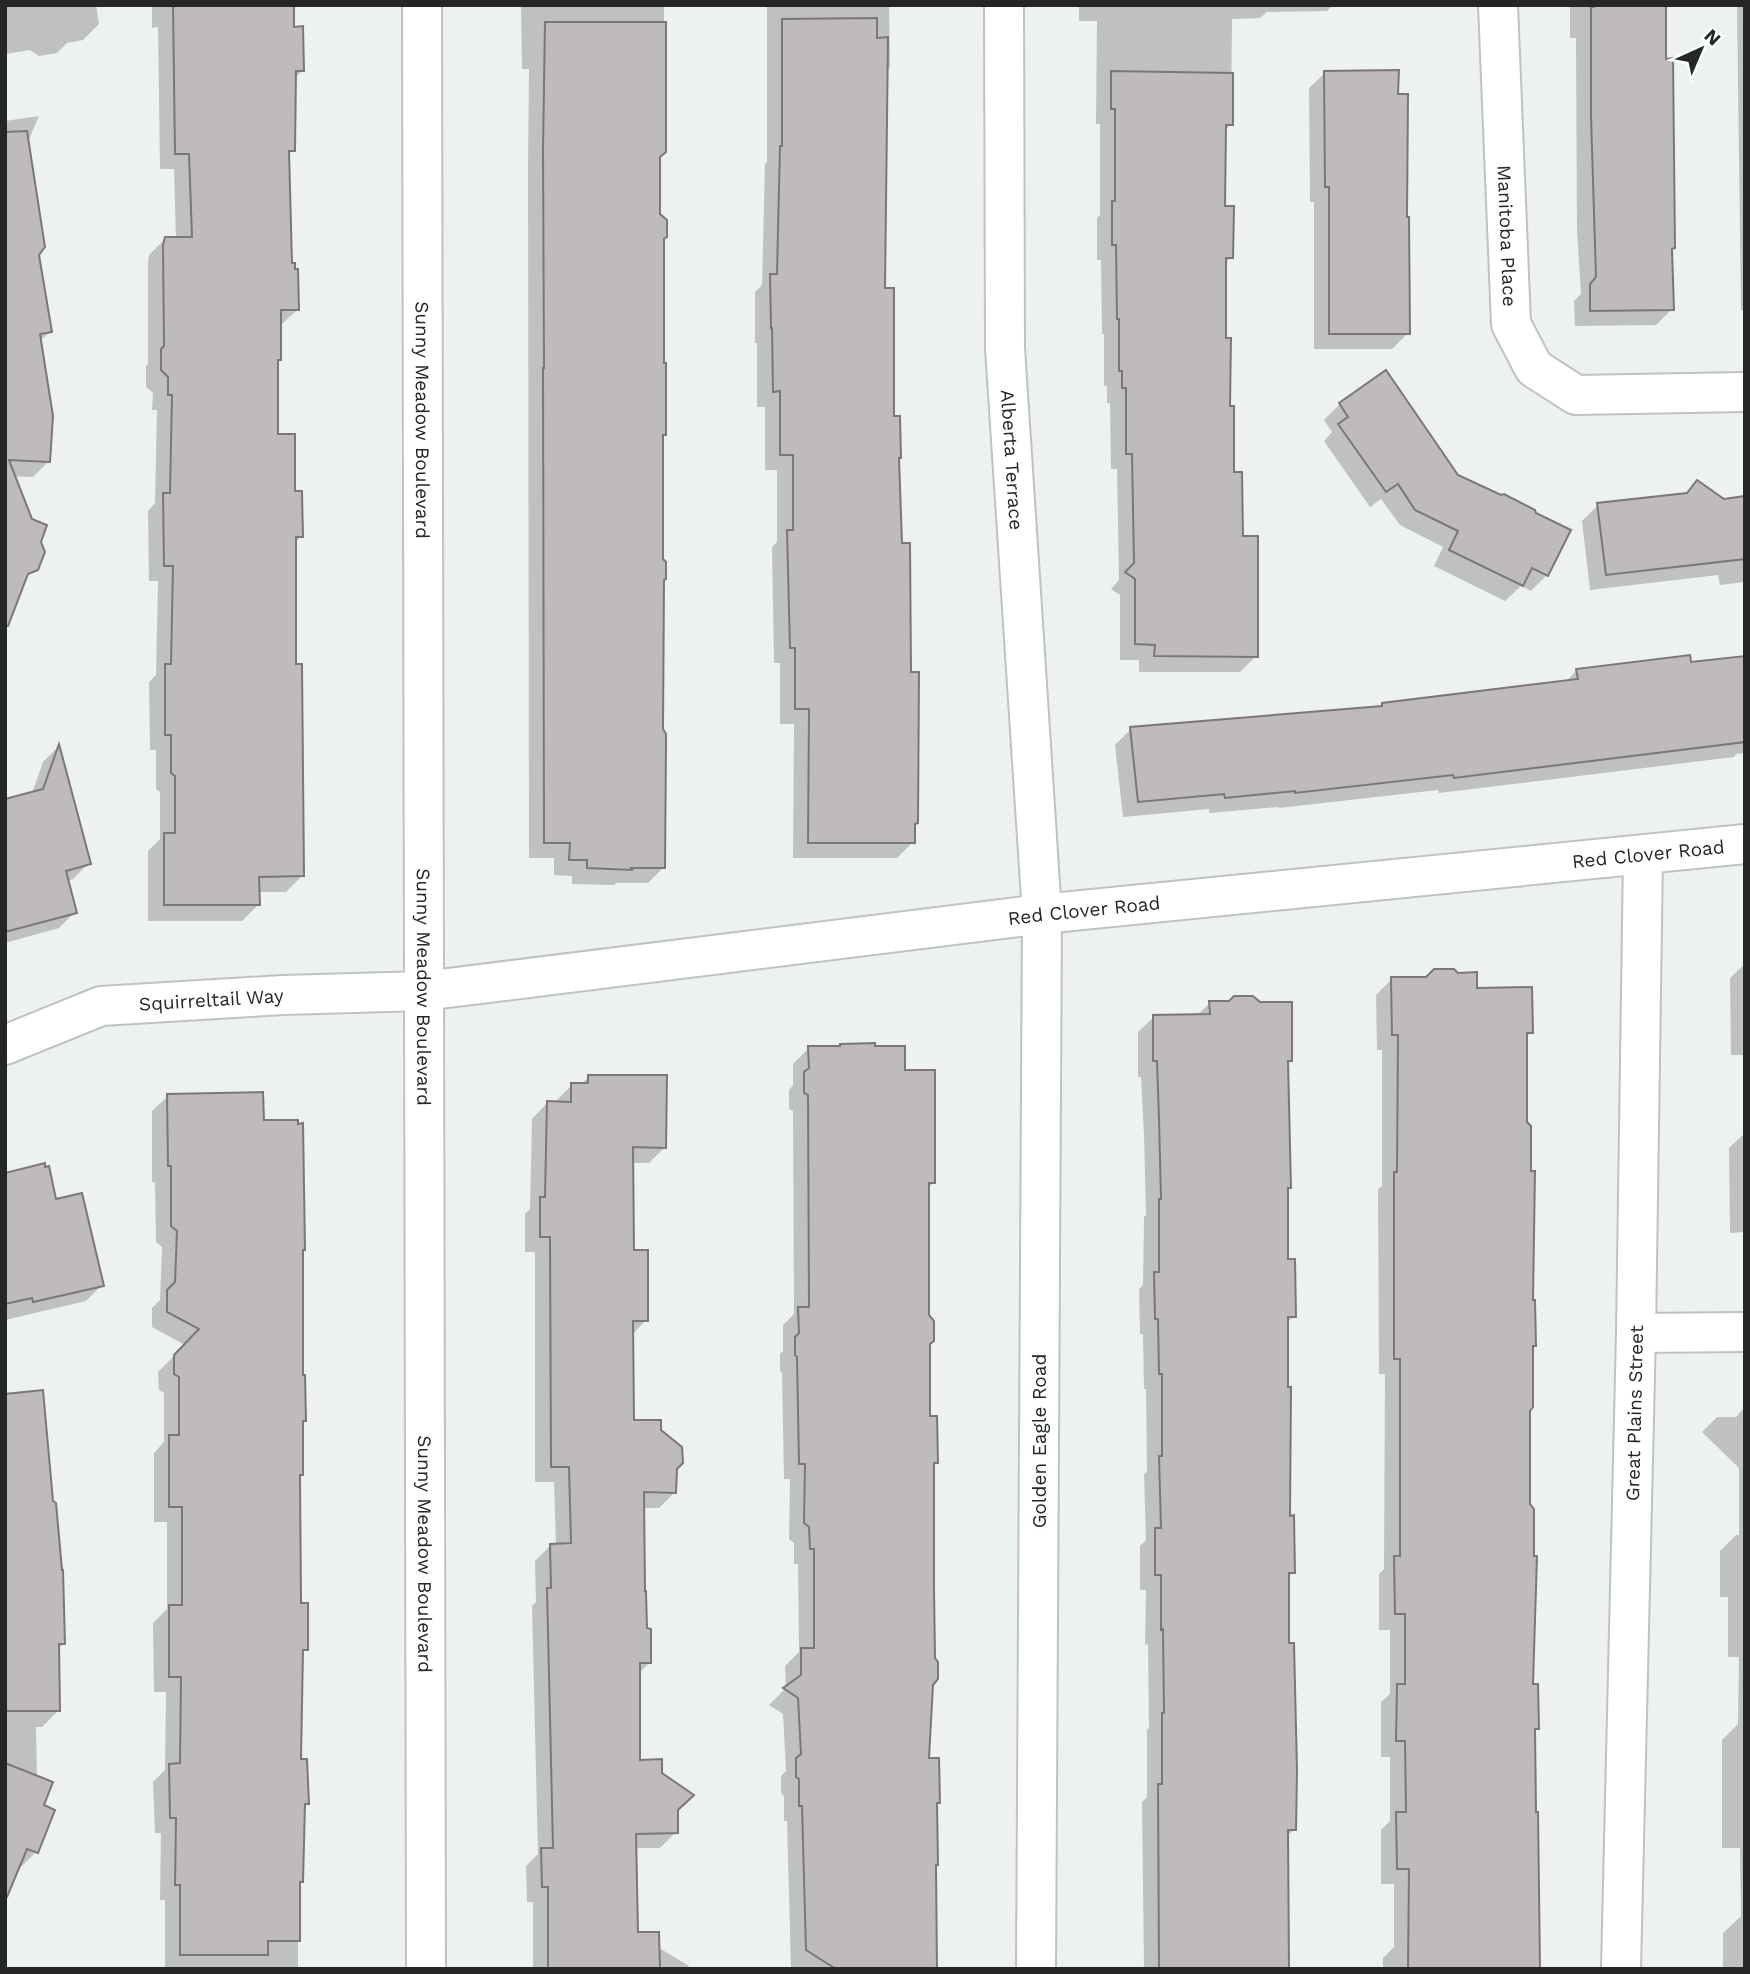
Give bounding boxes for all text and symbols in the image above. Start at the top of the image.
north arrow [1666,14,1736,84]
text: N [1699,24,1726,50]
street label: Manitoba Place [1493,165,1521,307]
street label: Sunny Meadow Boulevard [411,301,434,539]
street label: Alberta Terrace [996,389,1028,531]
street label: Red Clover Road [1571,835,1726,873]
street label: Sunny Meadow Boulevard [412,868,435,1106]
street label: Red Clover Road [1007,891,1161,930]
street label: Squirreltail Way [138,984,284,1016]
street label: Great Plains Street [1621,1325,1648,1501]
street label: Golden Eagle Road [1028,1354,1051,1528]
street label: Sunny Meadow Boulevard [413,1435,436,1673]

